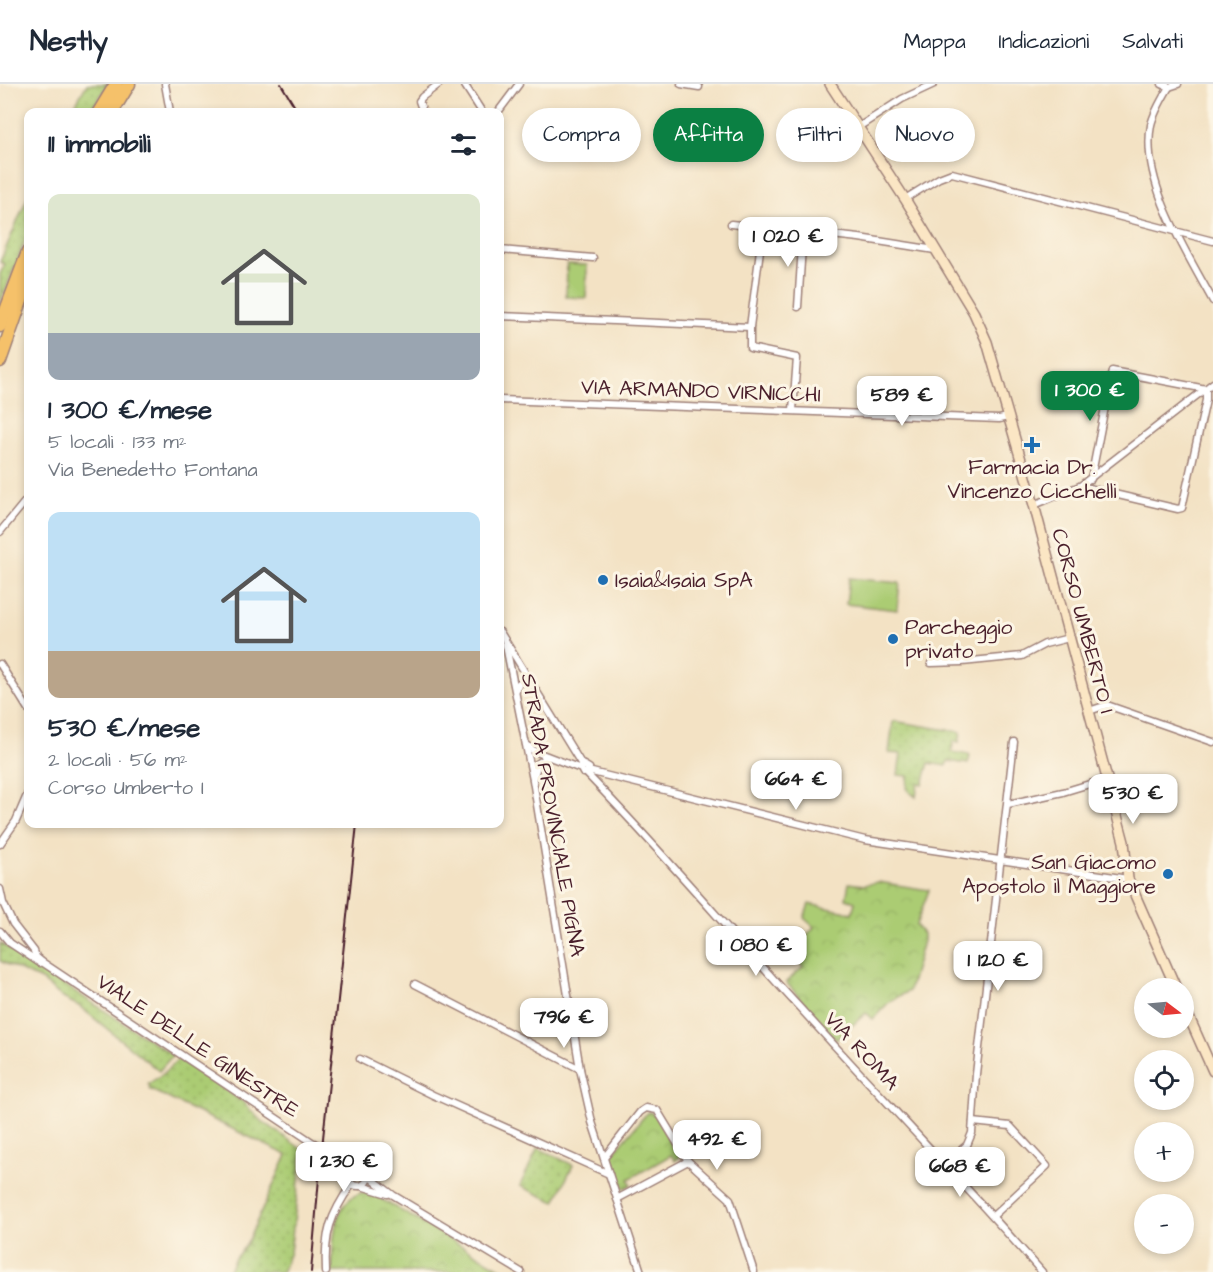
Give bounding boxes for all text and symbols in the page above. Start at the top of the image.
text: Nestly [30,22,108,61]
text: Mappa [903,27,966,56]
text: Indicazioni [999,27,1089,56]
text: Salvati [1122,27,1183,56]
chip: Compra [522,108,641,162]
chip: Affitta [653,108,764,162]
chip: Filtri [776,108,863,162]
chip: Nuovo [875,108,975,162]
text: 11 immobili [48,126,151,162]
icon: filters [447,128,480,161]
pin: 1 020 € [733,217,843,268]
text: 1 020 € [752,222,824,250]
icon: home [210,233,318,341]
pin: 1 300 € [1035,371,1145,422]
street label: VIA ARMANDO VIRNICCHI [581,372,821,410]
pin: 589 € [860,376,944,427]
text: 1 300 € [1055,376,1125,404]
text: 589 € [871,381,933,409]
text: 1 300 €/mese [48,392,212,428]
text: 5 locali · 133 m² [48,428,186,456]
marker: Farmacia Dr. Vincenzo Cicchelli [1025,438,1039,452]
place label: Farmacia Dr. Vincenzo Cicchelli [948,453,1116,506]
text: Via Benedetto Fontana [48,456,258,484]
street label: CORSO UMBERTO I [1044,525,1122,717]
icon: home [210,551,318,659]
place label: Isaia&Isaia SpA [615,566,753,596]
marker: Isaia&Isaia SpA [596,573,610,587]
place label: Parcheggio privato [905,613,1013,667]
marker: Parcheggio privato [886,632,900,646]
street label: STRADA PROVINCIALE PIGNA [514,671,592,959]
text: 530 €/mese [48,710,200,746]
text: 2 locali · 56 m² [48,746,187,774]
pin: 664 € [754,760,838,811]
text: 664 € [765,765,827,793]
text: Corso Umberto I [48,774,204,802]
pin: 530 € [1091,774,1175,825]
text: 530 € [1103,779,1163,807]
place label: San Giacomo Apostolo il Maggiore [962,848,1156,903]
marker: San Giacomo Apostolo il Maggiore [1161,867,1175,881]
pin: 1 080 € [701,926,811,977]
text: 1 080 € [720,931,792,959]
pin: 1 120 € [943,941,1053,992]
text: 1 120 € [967,946,1029,974]
street label: VIALE DELLE GINESTRE [91,967,305,1125]
north arrow [1134,978,1194,1038]
map controls [1134,978,1194,1254]
pin: 796 € [522,998,606,1049]
text: 796 € [534,1003,594,1031]
street label: VIA ROMA [818,1005,906,1097]
button: locate [1134,1050,1194,1110]
pin: 492 € [675,1120,759,1171]
button: + [1134,1122,1194,1182]
text: 492 € [687,1125,747,1153]
pin: 1 230 € [289,1142,399,1193]
text: 1 230 € [310,1147,378,1175]
pin: 668 € [918,1147,1002,1198]
text: 668 € [929,1152,991,1180]
button: − [1134,1194,1194,1254]

